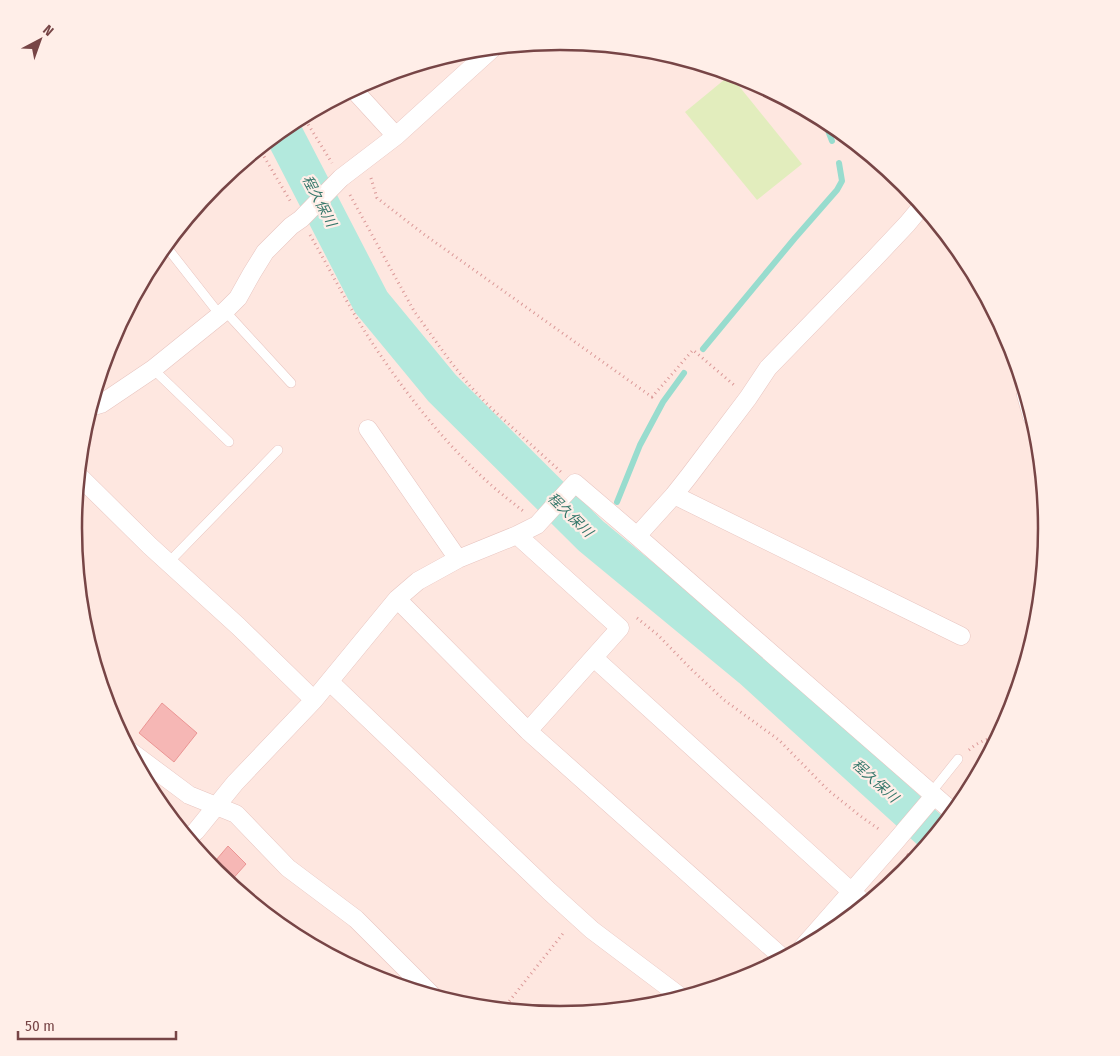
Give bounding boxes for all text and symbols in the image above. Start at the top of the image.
north arrow [15,15,65,65]
text: N [39,21,57,40]
water label: 程久保川 [298,172,341,231]
water label: 程久保川 [544,489,597,542]
water label: 程久保川 [849,756,903,807]
scale bar [18,1008,175,1040]
text: 50 m [25,1017,55,1035]

